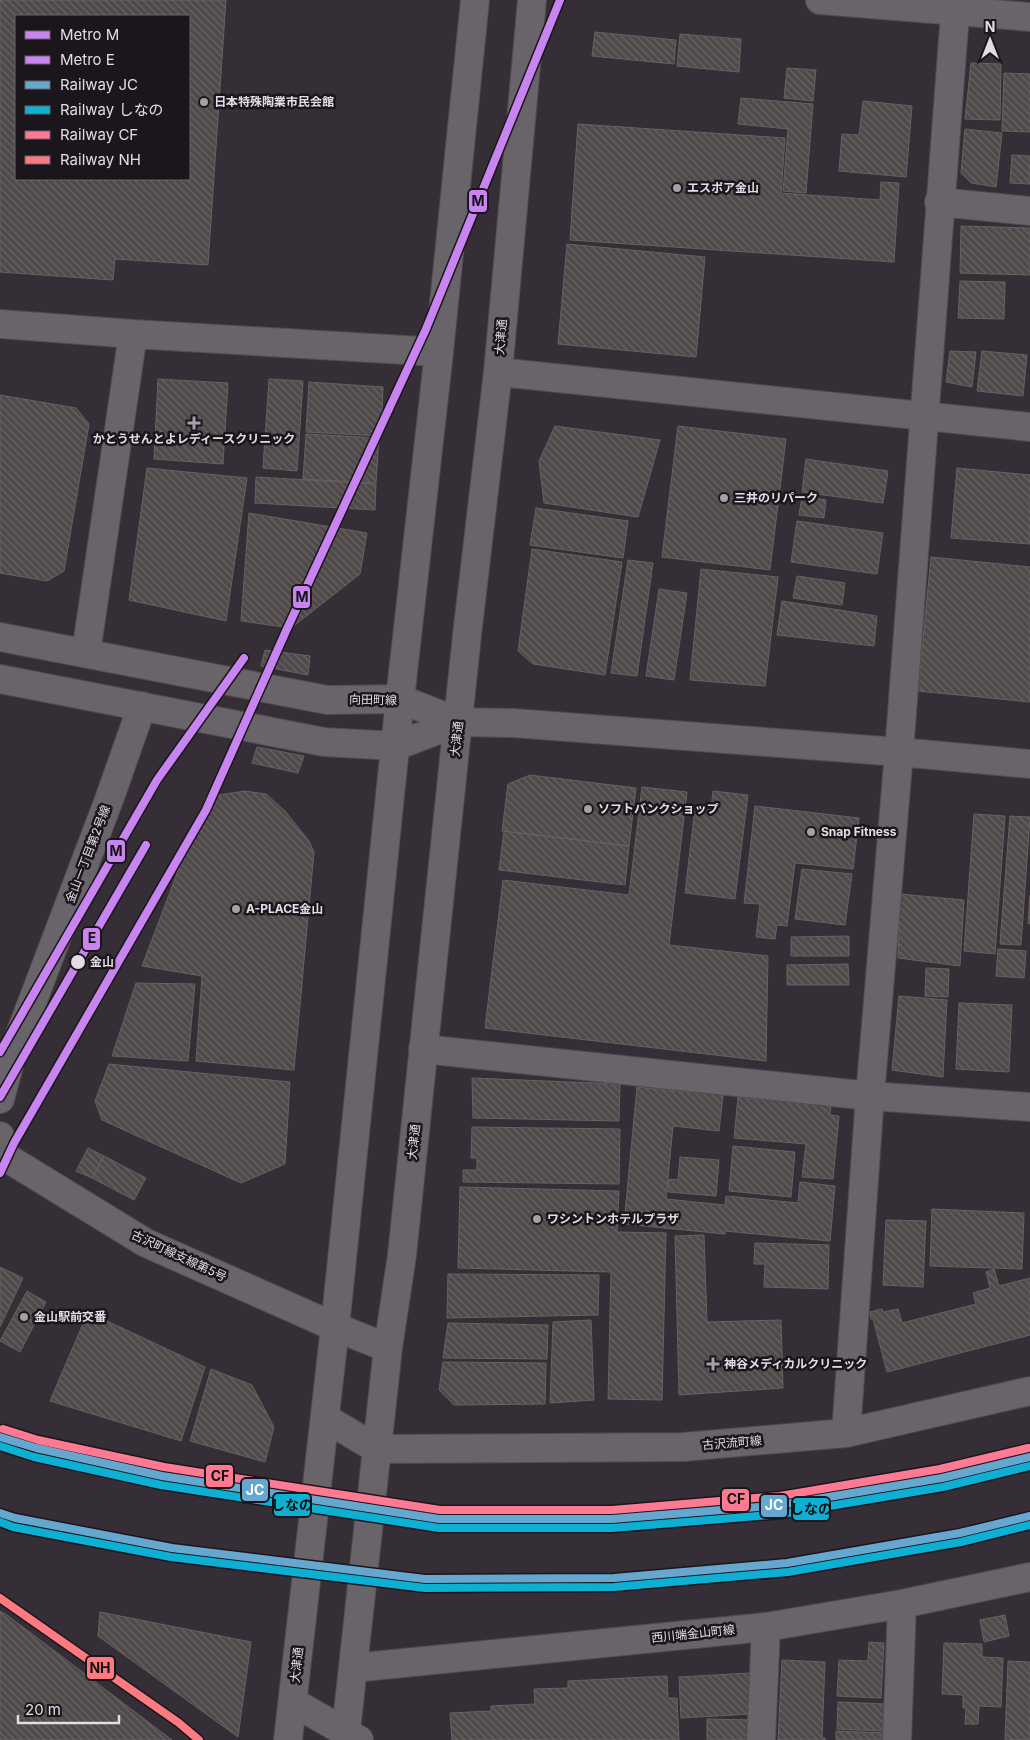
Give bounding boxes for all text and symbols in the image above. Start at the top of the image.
legend [15,15,190,180]
north arrow [965,15,1015,65]
text: N [985,18,995,35]
text: Metro M [60,25,119,44]
text: Metro E [60,50,115,69]
text: Railway JC [60,75,138,94]
place label: 日本特殊陶業市民会館 [214,94,334,109]
marker: 日本特殊陶業市民会館 [198,96,210,108]
text: Railway しなの [60,100,163,119]
text: Railway CF [60,125,138,144]
text: Railway NH [60,150,141,169]
place label: エスポア金山 [687,180,759,195]
marker: エスポア金山 [671,182,683,194]
line badge: M [468,189,488,213]
text: M [471,192,485,209]
street label: 大津通 [491,318,510,356]
marker: かとうせんとよレディースクリニック [187,416,201,430]
place label: かとうせんとよレディースクリニック [93,431,295,446]
place label: 三井のリパーク [734,490,818,505]
marker: 三井のリパーク [718,492,730,504]
line badge: M [292,585,311,609]
text: M [295,588,309,605]
street label: 向田町線 [349,692,397,707]
street label: 大津通 [447,720,466,758]
place label: ソフトバンクショップ [598,801,719,816]
street label: 金山一丁目第2号線 [62,803,113,905]
marker: ソフトバンクショップ [582,803,594,815]
place label: Snap Fitness [821,824,897,839]
marker: Snap Fitness [805,826,817,838]
line badge: M [106,839,126,863]
text: M [109,842,123,859]
place label: A-PLACE金山 [246,901,323,916]
marker: A-PLACE金山 [230,903,242,915]
line badge: E [82,927,101,951]
text: E [88,929,96,946]
marker: 金山 [69,953,87,971]
place label: 金山 [90,954,114,969]
street label: 大津通 [404,1123,423,1161]
place label: ワシントンホテルプラザ [547,1211,679,1226]
marker: ワシントンホテルプラザ [531,1213,543,1225]
street label: 古沢町線支線第5号 [129,1227,229,1284]
place label: 金山駅前交番 [34,1309,107,1324]
marker: 金山駅前交番 [18,1311,30,1323]
place label: 神谷メディカルクリニック [724,1356,867,1371]
marker: 神谷メディカルクリニック [706,1357,720,1371]
street label: 古沢流町線 [701,1432,763,1453]
line badge: CF [205,1464,234,1488]
text: CF [211,1467,229,1484]
line badge: JC [241,1478,269,1502]
text: JC [246,1481,264,1498]
line badge: CF [721,1488,750,1512]
text: CF [727,1490,745,1507]
line badge: しなの [273,1493,311,1517]
line badge: JC [760,1494,788,1518]
text: しなの [271,1496,313,1513]
text: JC [765,1496,783,1513]
line badge: しなの [792,1497,830,1521]
text: しなの [790,1500,832,1517]
street label: 西川端金山町線 [650,1622,736,1645]
street label: 大津通 [287,1646,306,1684]
line badge: NH [86,1656,115,1680]
text: NH [89,1659,111,1676]
scale bar [18,1692,119,1724]
text: 20 m [25,1700,61,1719]

